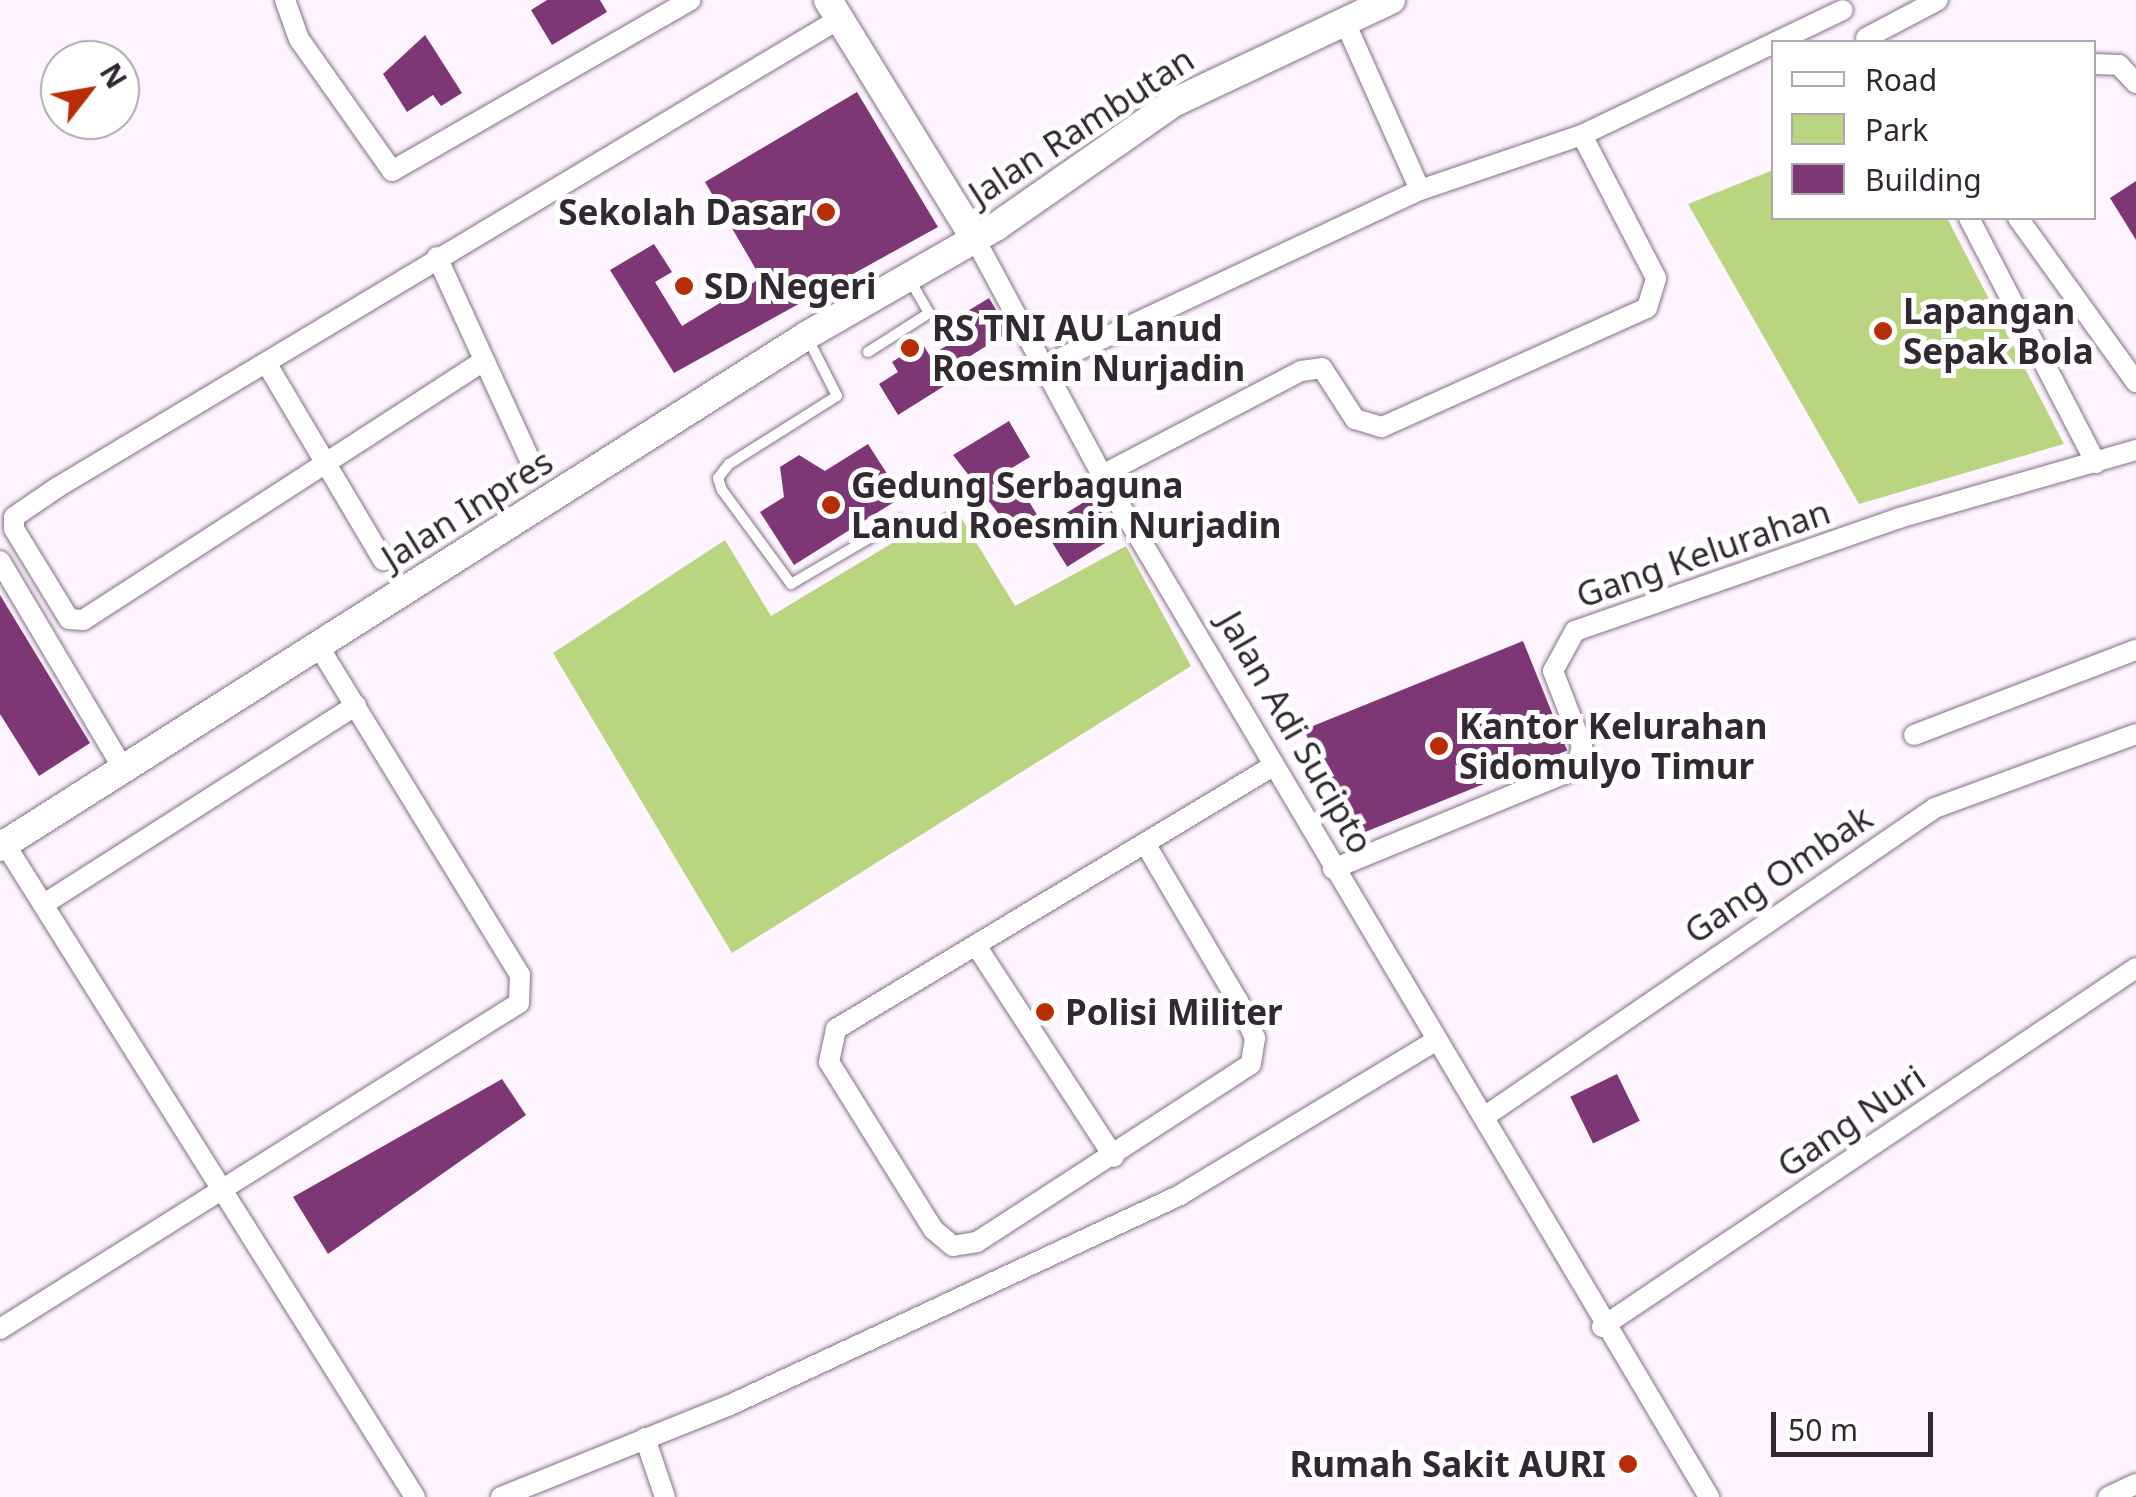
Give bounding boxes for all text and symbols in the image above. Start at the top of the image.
street label: Jalan Rambutan [961,38,1201,214]
north arrow [40,40,140,140]
legend [1771,40,2096,220]
text: N [92,56,136,95]
text: Road [1865,59,1937,100]
text: Park [1865,109,1928,150]
text: Building [1865,159,1982,200]
place label: Sekolah Dasar [558,191,806,233]
marker: Sekolah Dasar [815,201,837,223]
place label: SD Negeri [704,265,876,307]
marker: SD Negeri [673,275,695,297]
place label: Lapangan Sepak Bola [1903,290,2094,372]
place label: RS TNI AU Lanud Roesmin Nurjadin [932,307,1245,389]
marker: Lapangan Sepak Bola [1872,320,1894,342]
marker: RS TNI AU Lanud Roesmin Nurjadin [897,335,923,361]
street label: Jalan Inpres [374,440,560,578]
place label: Gedung Serbaguna Lanud Roesmin Nurjadin [851,464,1282,546]
street label: Gang Kelurahan [1571,490,1835,616]
marker: Gedung Serbaguna Lanud Roesmin Nurjadin [820,494,842,516]
street label: Jalan Adi Sucipto [1210,603,1382,861]
place label: Kantor Kelurahan Sidomulyo Timur [1459,705,1767,787]
marker: Kantor Kelurahan Sidomulyo Timur [1428,735,1450,757]
street label: Gang Ombak [1676,796,1880,952]
place label: Polisi Militer [1065,991,1283,1033]
marker: Polisi Militer [1034,1001,1056,1023]
street label: Gang Nuri [1769,1056,1933,1186]
scale bar [1776,1392,1938,1454]
text: 50 m [1788,1409,1858,1450]
place label: Rumah Sakit AURI [1289,1443,1606,1485]
marker: Rumah Sakit AURI [1615,1451,1641,1477]

